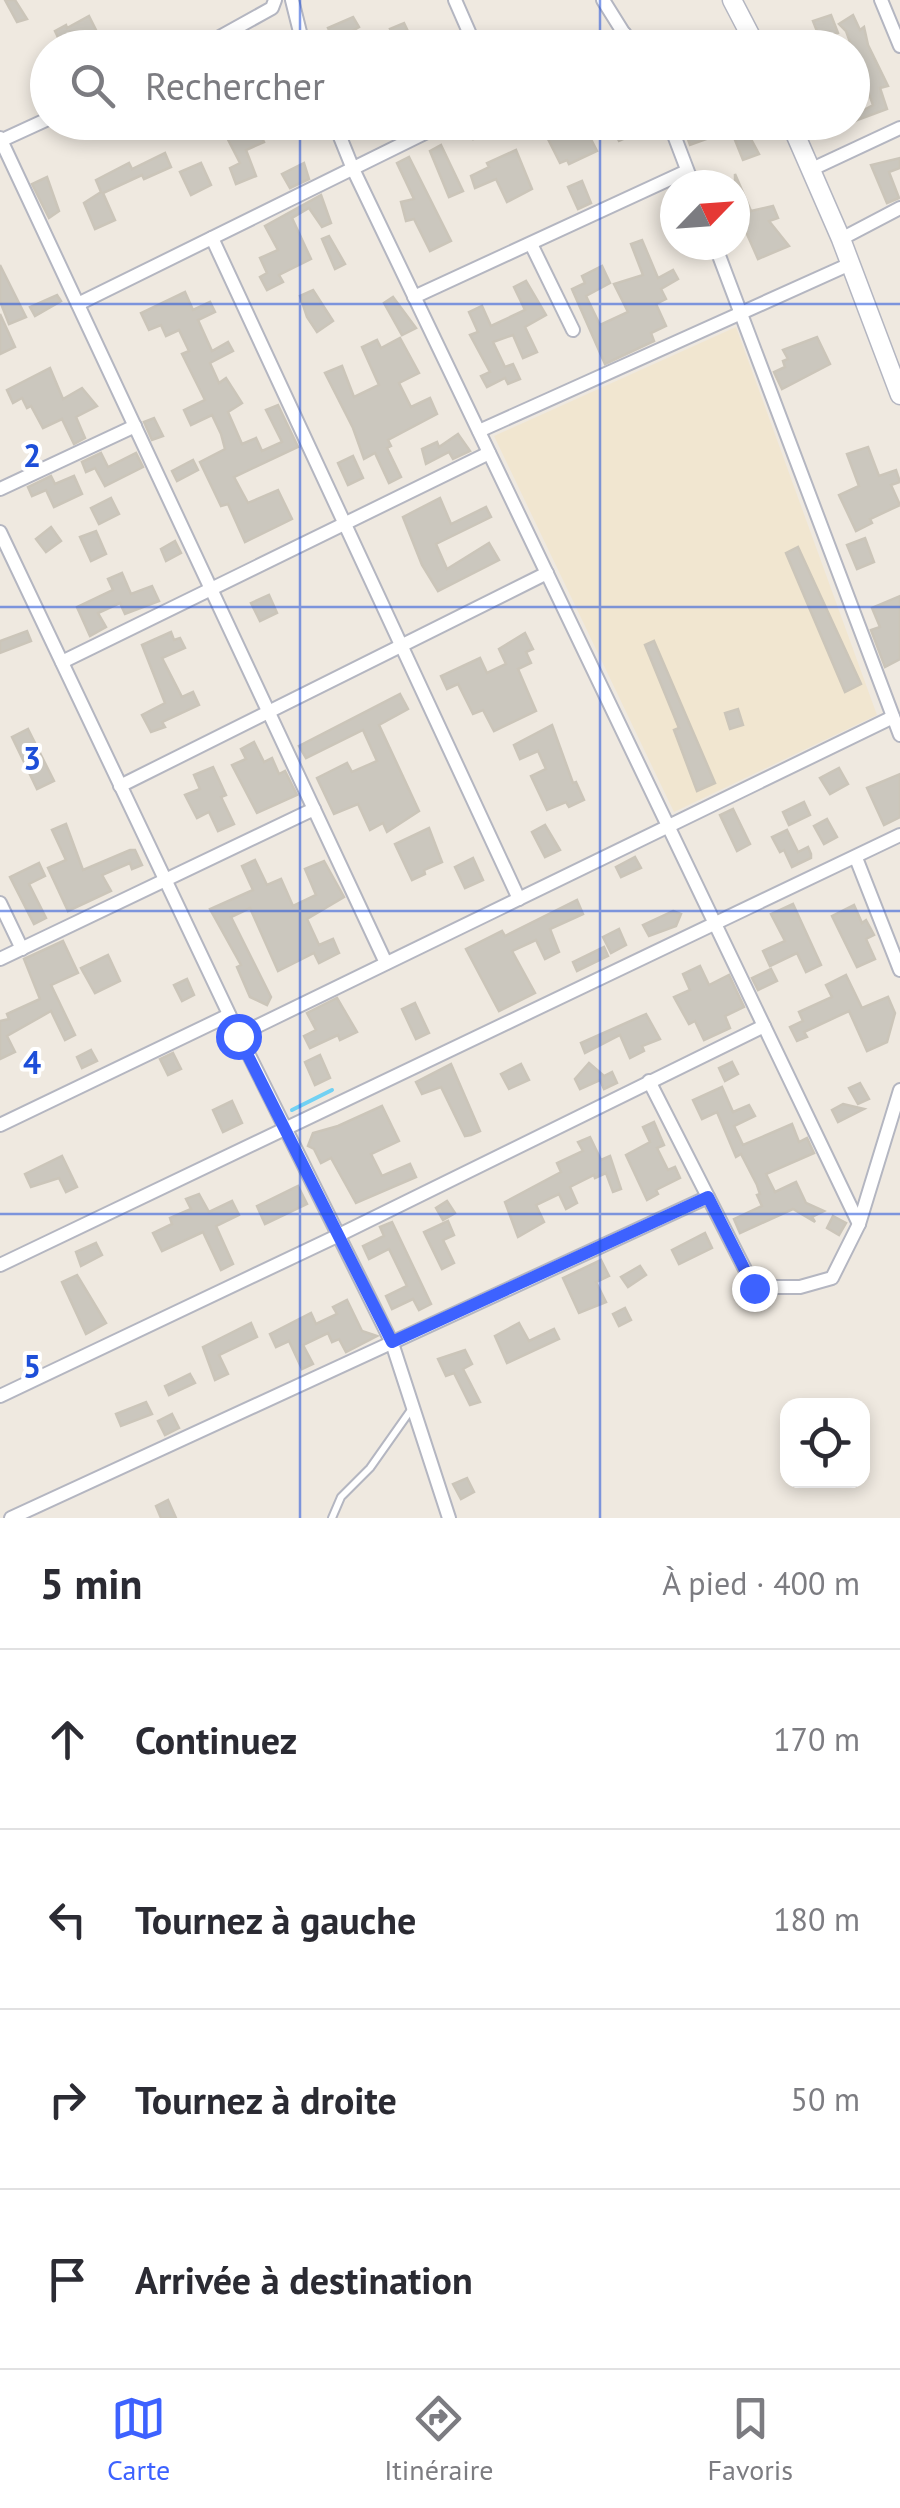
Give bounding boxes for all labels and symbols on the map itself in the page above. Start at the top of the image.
north arrow [660,170,750,260]
text: 2 [23,434,41,476]
text: 3 [23,737,41,779]
route start [216,1014,262,1060]
text: 4 [23,1041,41,1083]
route end [732,1266,778,1312]
text: 5 [23,1345,41,1387]

